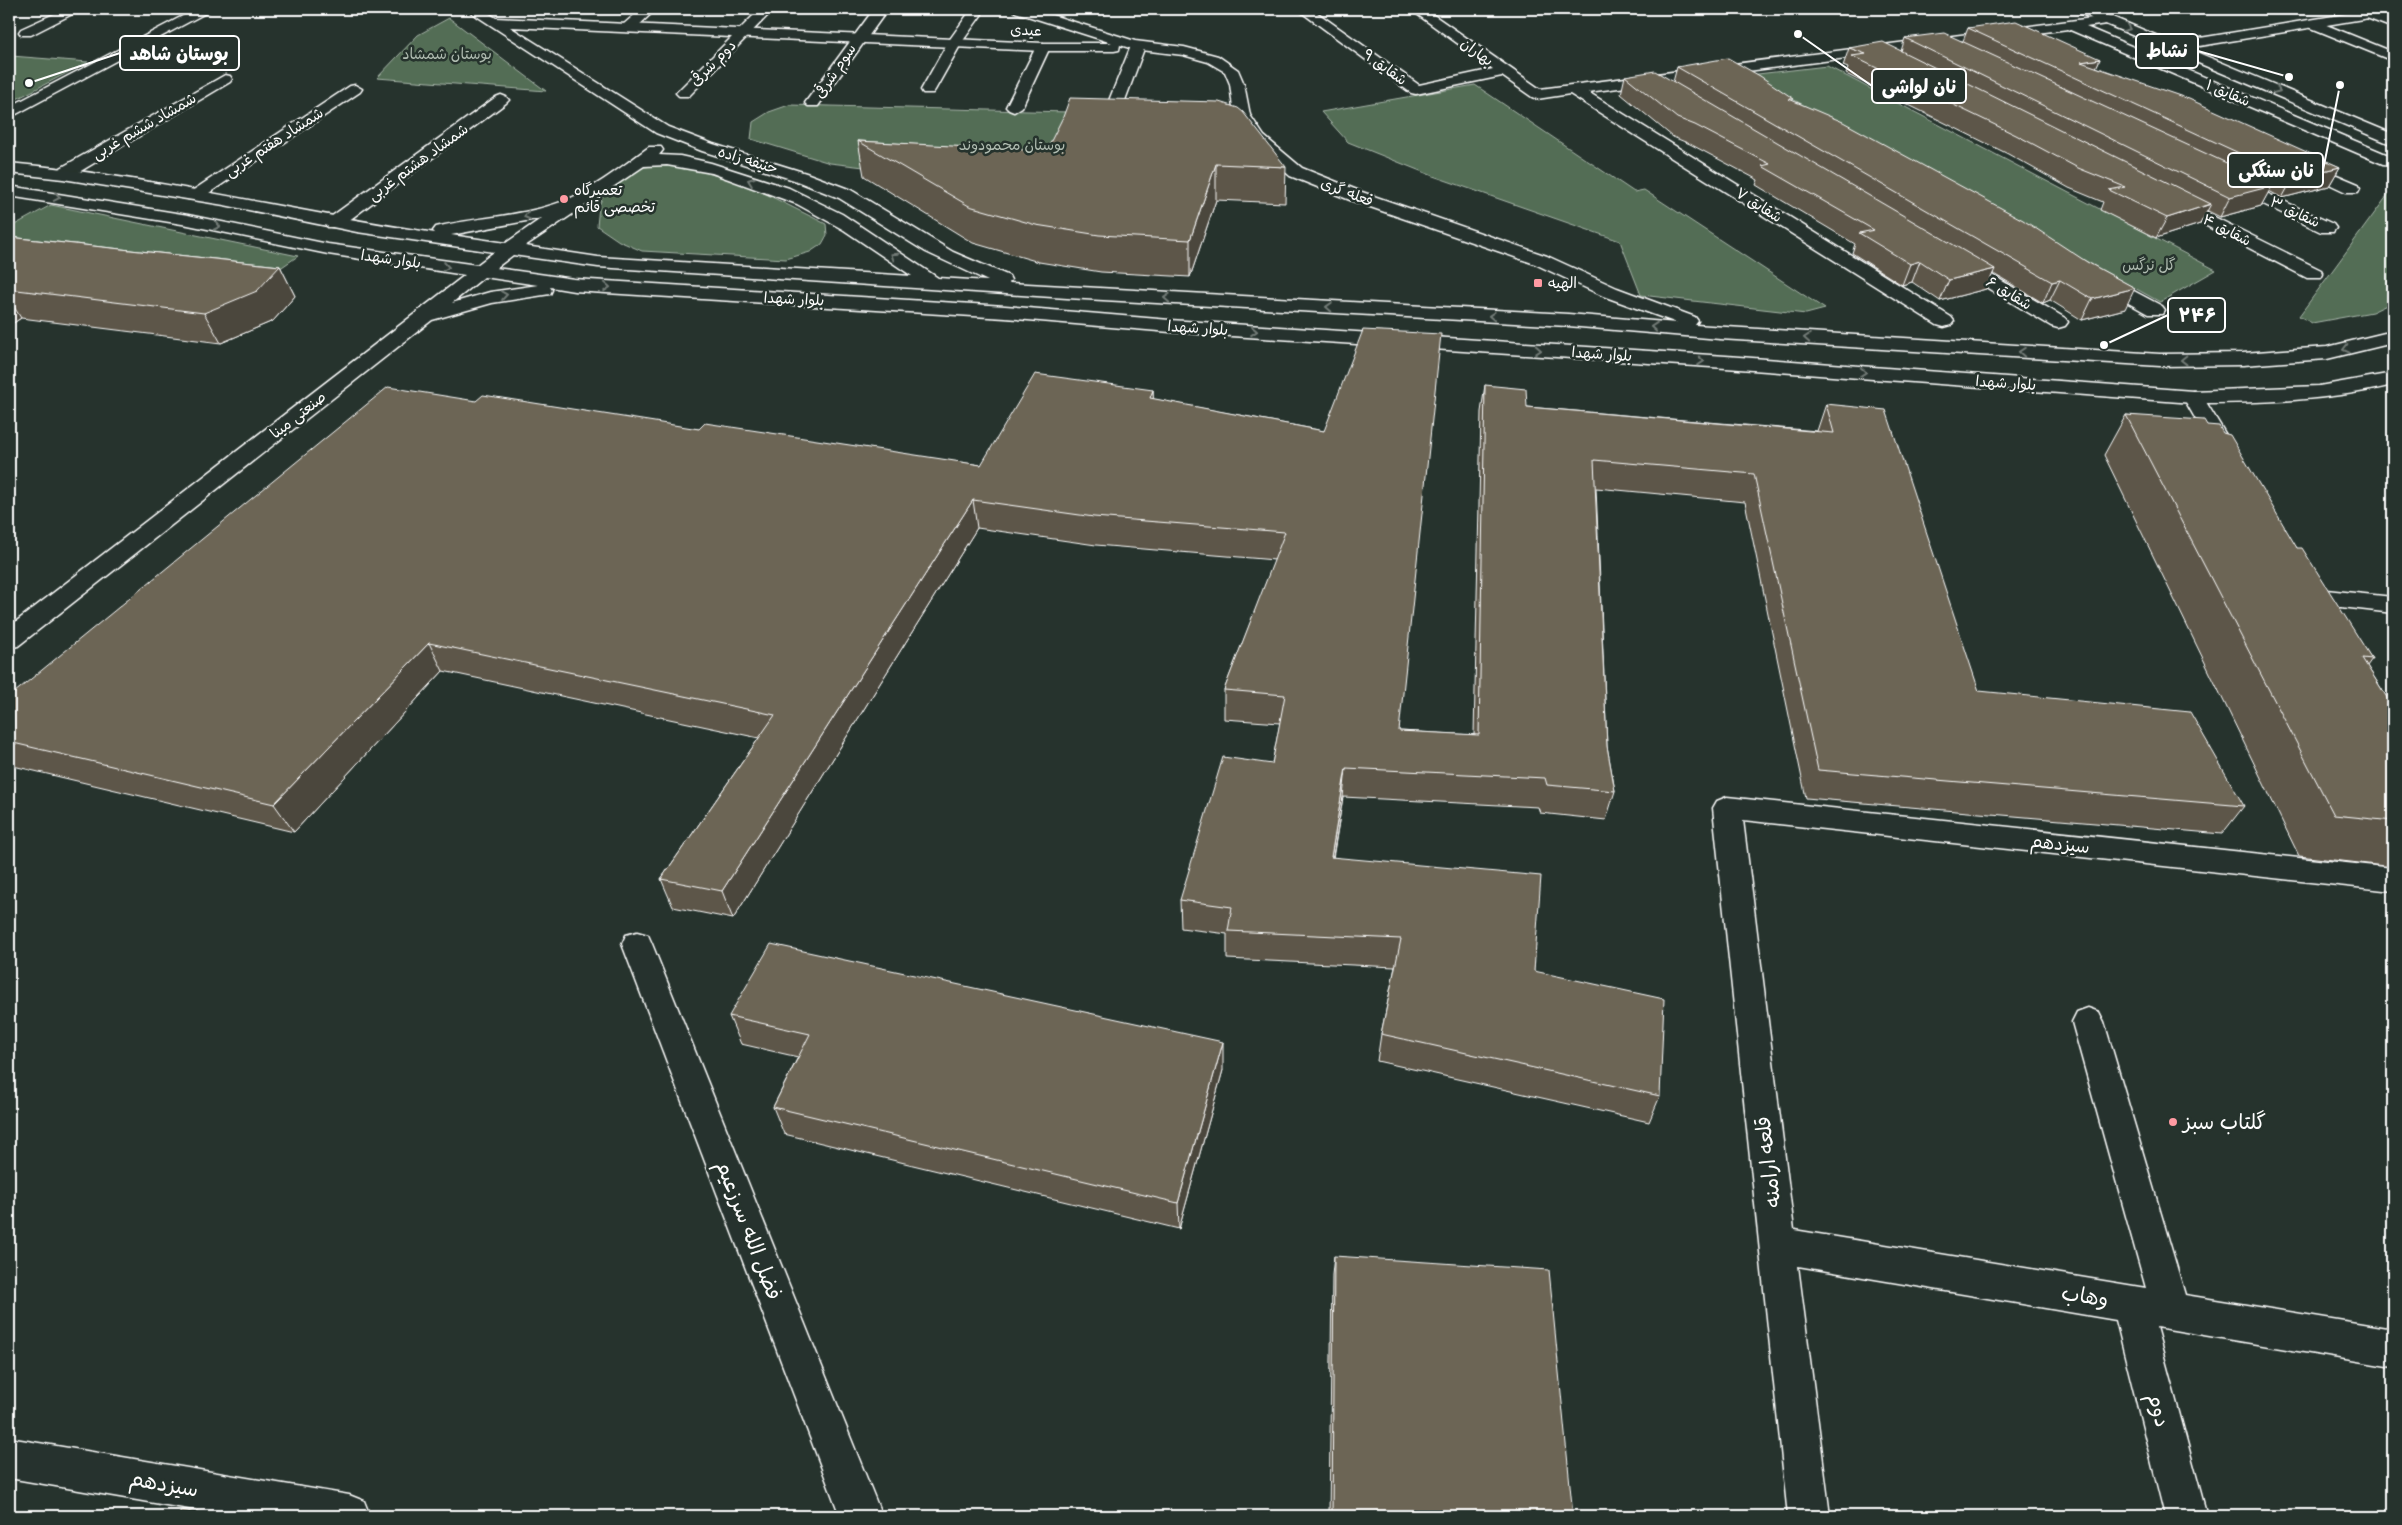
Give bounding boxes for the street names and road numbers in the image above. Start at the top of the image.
street label: عیدی [1010,16,1042,44]
street label: بهاران [1455,31,1499,73]
street label: دوم شرقی [683,33,743,93]
street label: سوم شرقی [807,38,863,104]
street label: شقایق ۹ [1357,42,1413,92]
street label: شقایق ۱ [2202,72,2254,114]
street label: شمشاد ششم غربی [87,85,201,167]
street label: شمشاد هفتم غربی [219,100,329,184]
street label: شمشاد هشتم غربی [362,116,474,208]
street label: حنیفه زاده [715,139,781,181]
street label: فعله گری [1317,170,1377,214]
street label: شقایق ۷ [1730,180,1788,230]
street label: شقایق ۳ [2265,189,2325,235]
street label: شقایق ۴ [2198,207,2256,253]
street label: بلوار شهدا [359,242,423,276]
street label: شقایق ۶ [1981,269,2037,317]
street label: بلوار شهدا [763,284,825,314]
street label: بلوار شهدا [1167,313,1229,343]
street label: بلوار شهدا [1571,339,1633,369]
street label: بلوار شهدا [1975,368,2037,398]
street label: صنعتی مینا [264,384,332,446]
street label: سیزدهم [2029,825,2091,863]
street label: قلعه ارامنه [1744,1114,1792,1210]
street label: فضل الله سرزعیم [705,1154,793,1306]
street label: وهاب [2059,1274,2111,1318]
street label: دوم [2136,1389,2182,1431]
street label: سیزدهم [126,1459,202,1509]

